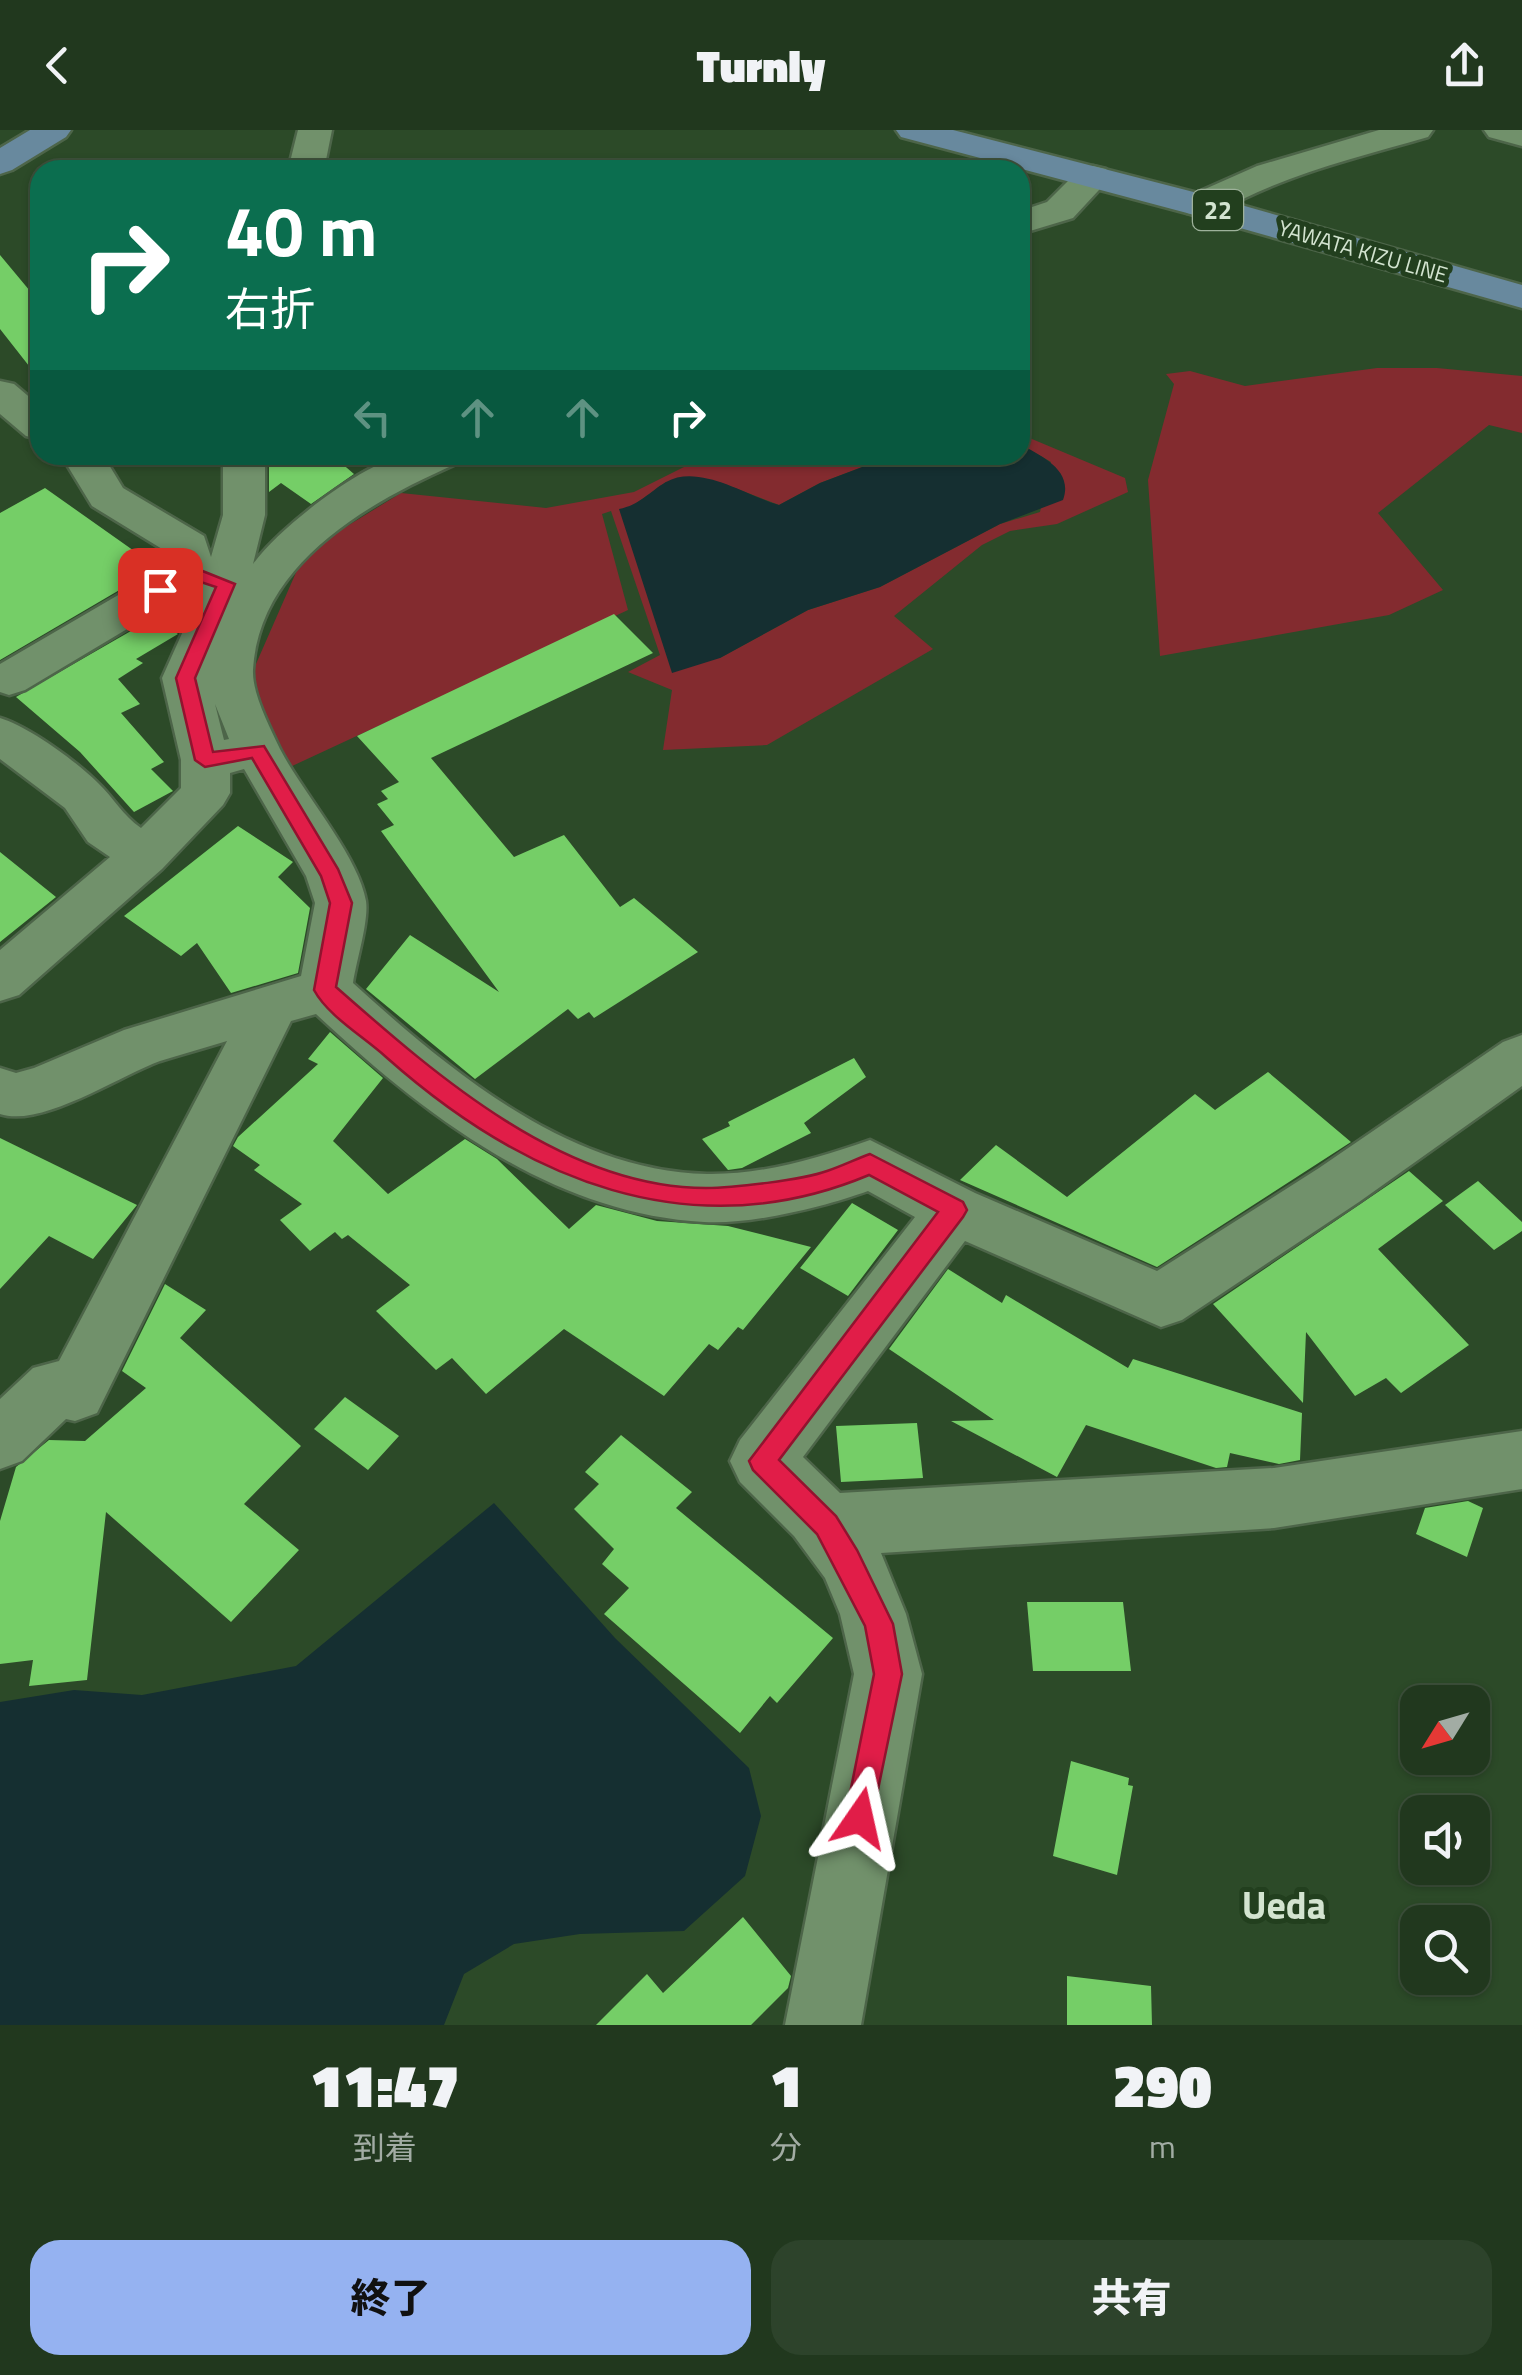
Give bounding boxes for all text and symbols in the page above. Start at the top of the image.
text: Turnly [697,31,825,99]
icon: back [30,38,85,93]
icon: share [1437,38,1492,93]
text: 40 m [225,177,378,283]
road number: 22 [1193,190,1243,230]
icon: right [60,200,190,330]
street label: YAWATA KIZU LINE [1274,211,1452,291]
text: 右折 [225,274,315,342]
icon: left [345,390,400,445]
icon: ahead [450,390,505,445]
icon: ahead [555,390,610,445]
icon: right [660,390,715,445]
pin [118,548,203,633]
icon: arrive [133,563,188,618]
north arrow [1400,1685,1490,1775]
map controls [1400,1685,1490,1995]
position arrow [808,1766,912,1870]
button: sound [1400,1795,1490,1885]
district label: Ueda [1242,1876,1326,1934]
button: search [1400,1905,1490,1995]
text: 11:47 [310,2039,459,2130]
text: 1 [770,2039,803,2130]
text: 290 [1113,2039,1212,2130]
text: m [1149,2122,1176,2170]
text: 到着 [353,2123,417,2171]
text: 分 [770,2123,802,2171]
button: 終了 [30,2240,751,2355]
button: 共有 [771,2240,1492,2355]

